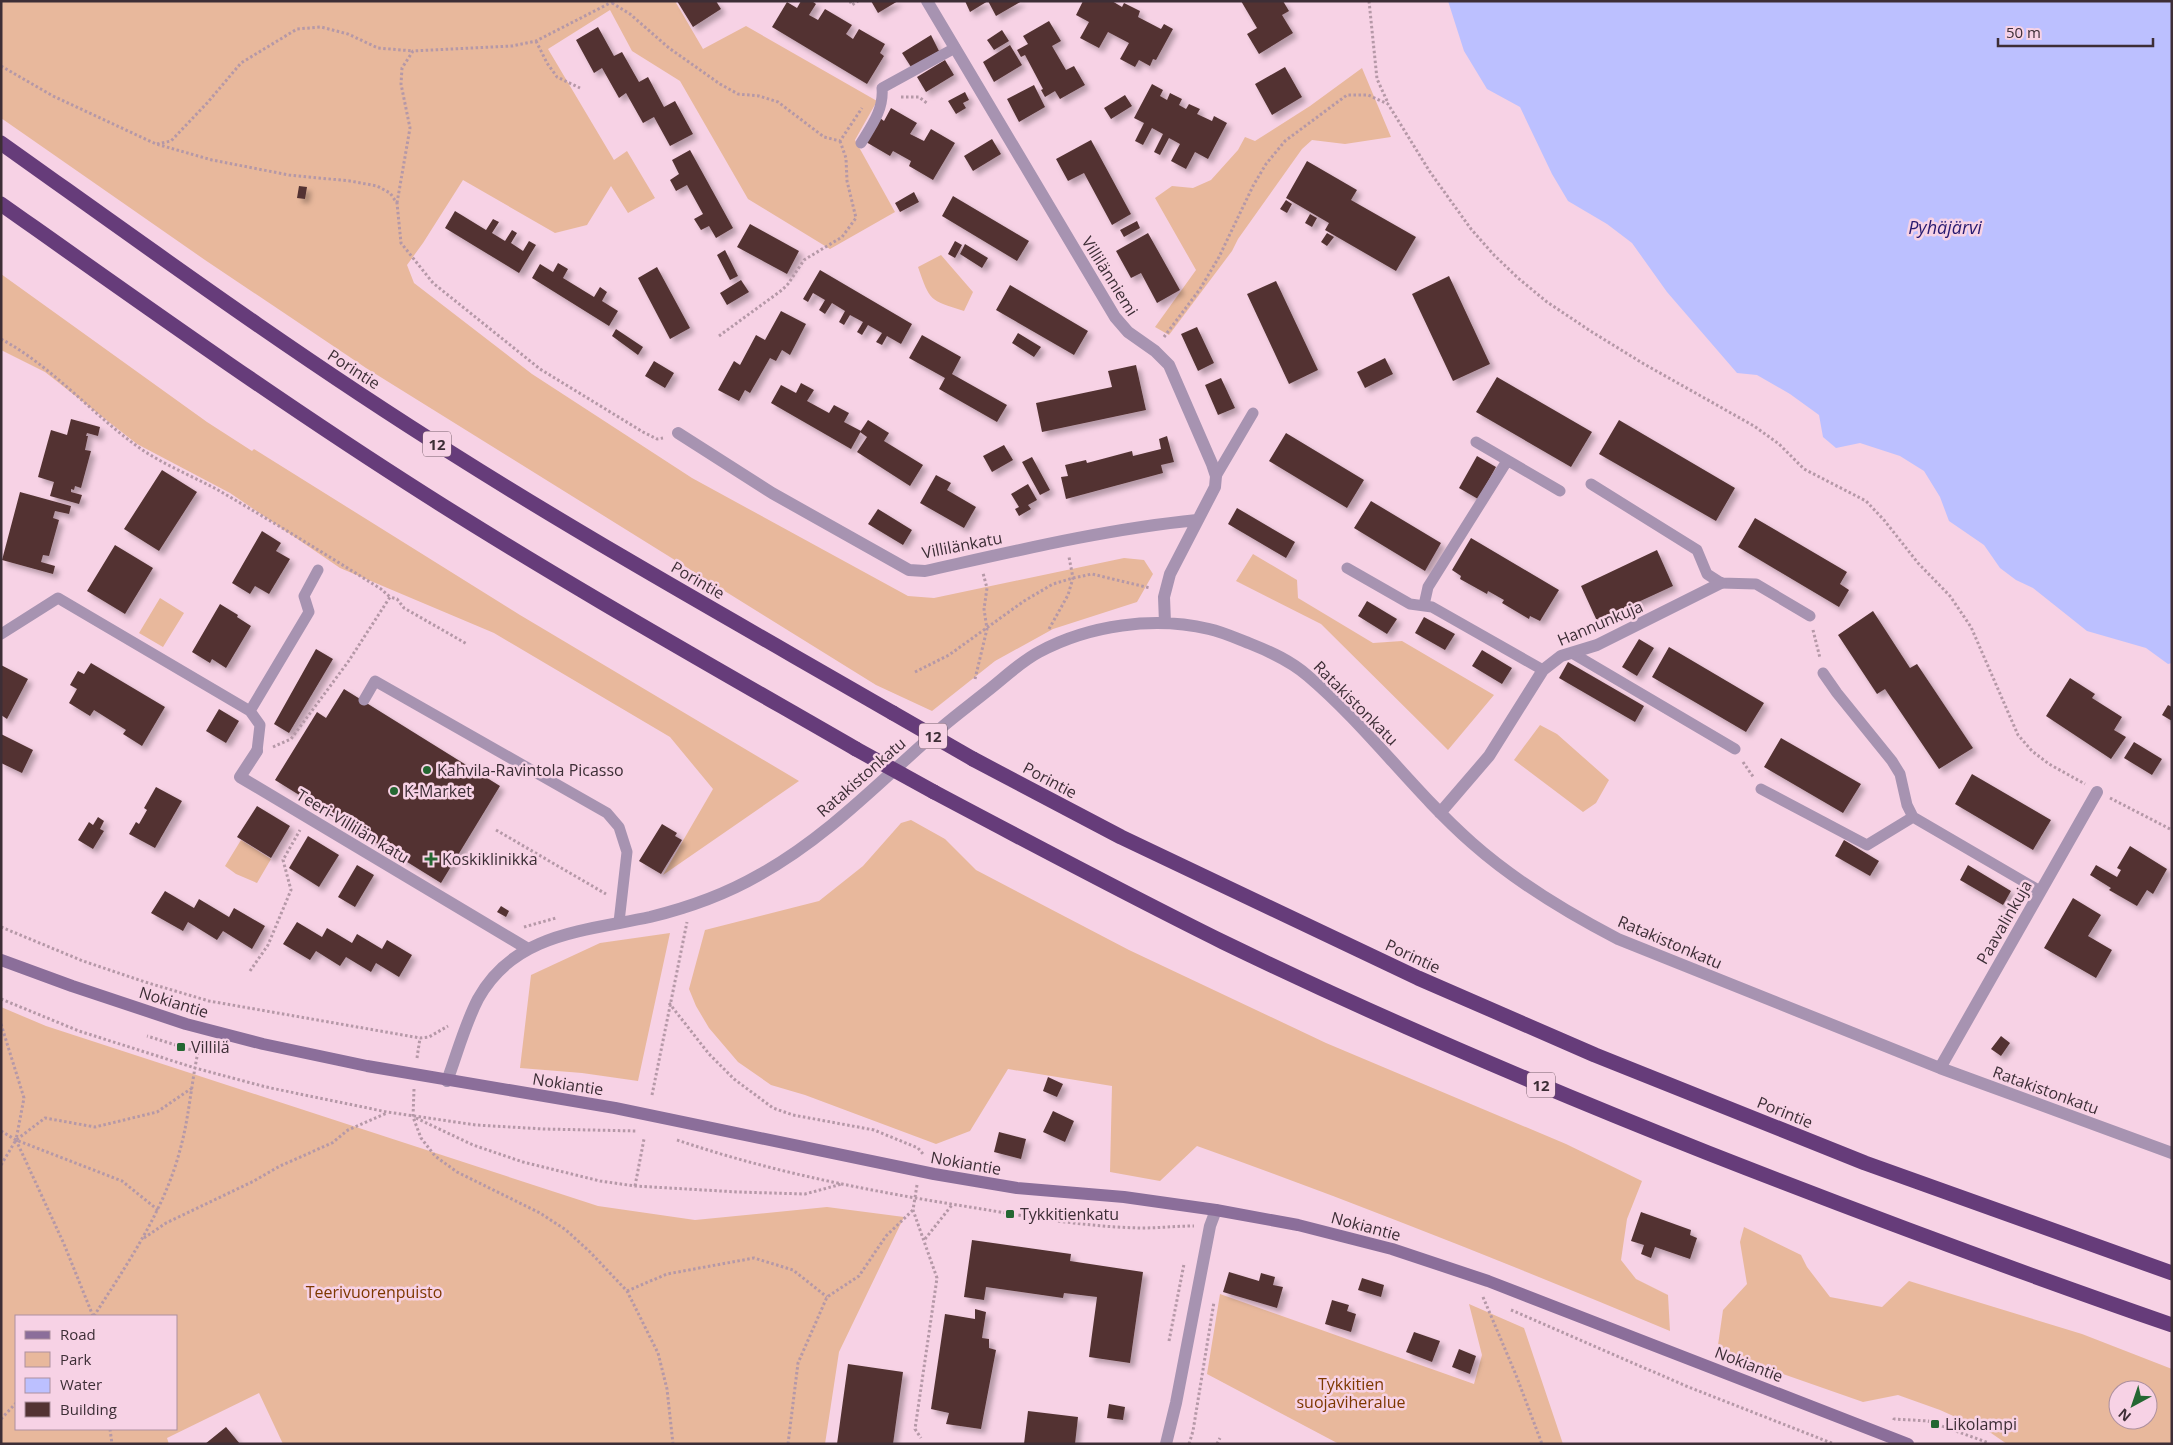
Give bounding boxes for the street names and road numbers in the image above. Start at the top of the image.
street label: Villilänniemi [1077,232,1143,320]
street label: Porintie [324,344,384,394]
road number: 12 [423,432,451,456]
street label: Villilänkatu [920,526,1004,564]
street label: Porintie [667,556,729,604]
street label: Hannunkuja [1554,595,1646,651]
street label: Ratakistonkatu [1309,656,1403,750]
road number: 12 [919,724,947,748]
street label: Ratakistonkatu [812,732,910,822]
street label: Porintie [1019,757,1081,803]
street label: Teeri-Villilän katu [293,784,413,868]
street label: Paavalinkuja [1971,876,2037,968]
street label: Ratakistonkatu [1614,910,1726,974]
street label: Porintie [1382,934,1444,978]
street label: Nokiantie [137,981,211,1023]
street label: Ratakistonkatu [1990,1061,2102,1119]
street label: Nokiantie [531,1068,605,1100]
road number: 12 [1527,1072,1555,1098]
street label: Porintie [1754,1091,1816,1133]
street label: Nokiantie [929,1146,1003,1180]
street label: Nokiantie [1329,1206,1403,1246]
street label: Nokiantie [1712,1341,1786,1387]

